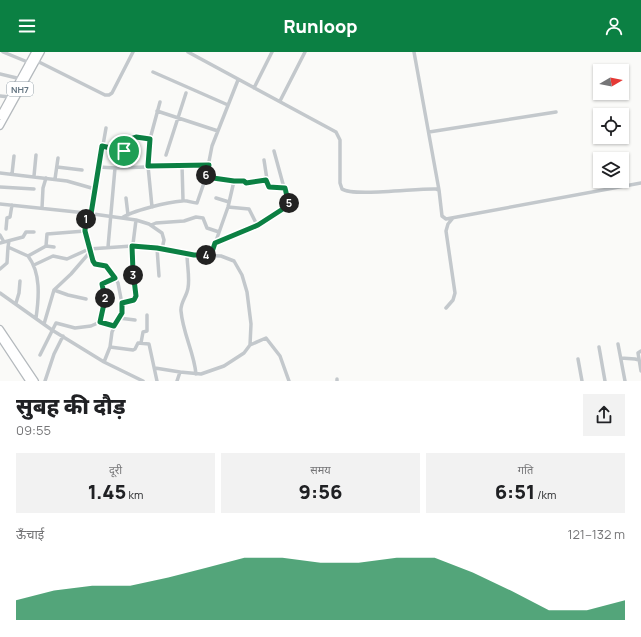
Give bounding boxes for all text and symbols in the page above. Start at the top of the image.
text: Runloop [283,14,358,38]
icon: menu [16,15,38,37]
icon: person [603,15,625,37]
north arrow [593,64,629,100]
map controls [593,64,629,188]
road number: NH7 [7,82,33,96]
button: locate [593,108,629,144]
pin [107,134,141,168]
icon: arrive [113,140,135,162]
button: layers [593,152,629,188]
pin: 6 [196,165,216,185]
text: 6 [203,167,209,182]
pin: 5 [279,193,299,213]
text: 5 [286,195,292,210]
pin: 1 [76,209,96,229]
text: 1 [84,211,88,226]
pin: 4 [196,245,216,265]
text: 4 [203,247,209,262]
pin: 3 [123,265,143,285]
text: 3 [130,267,136,282]
pin: 2 [95,288,115,308]
text: 2 [102,290,108,305]
text: सुबह की दौड़ [16,391,125,421]
button: share [583,394,625,436]
text: 09:55 [16,421,51,439]
text: दूरी [109,462,122,477]
text: समय [310,462,331,477]
text: गति [518,462,533,477]
text: 1.45 [88,478,126,505]
text: 9:56 [299,478,342,505]
text: 6:51 [495,478,535,505]
text: km [126,487,143,502]
text: /km [535,487,556,502]
text: ऊँचाई [16,525,44,543]
text: 121–132 m [567,525,625,543]

